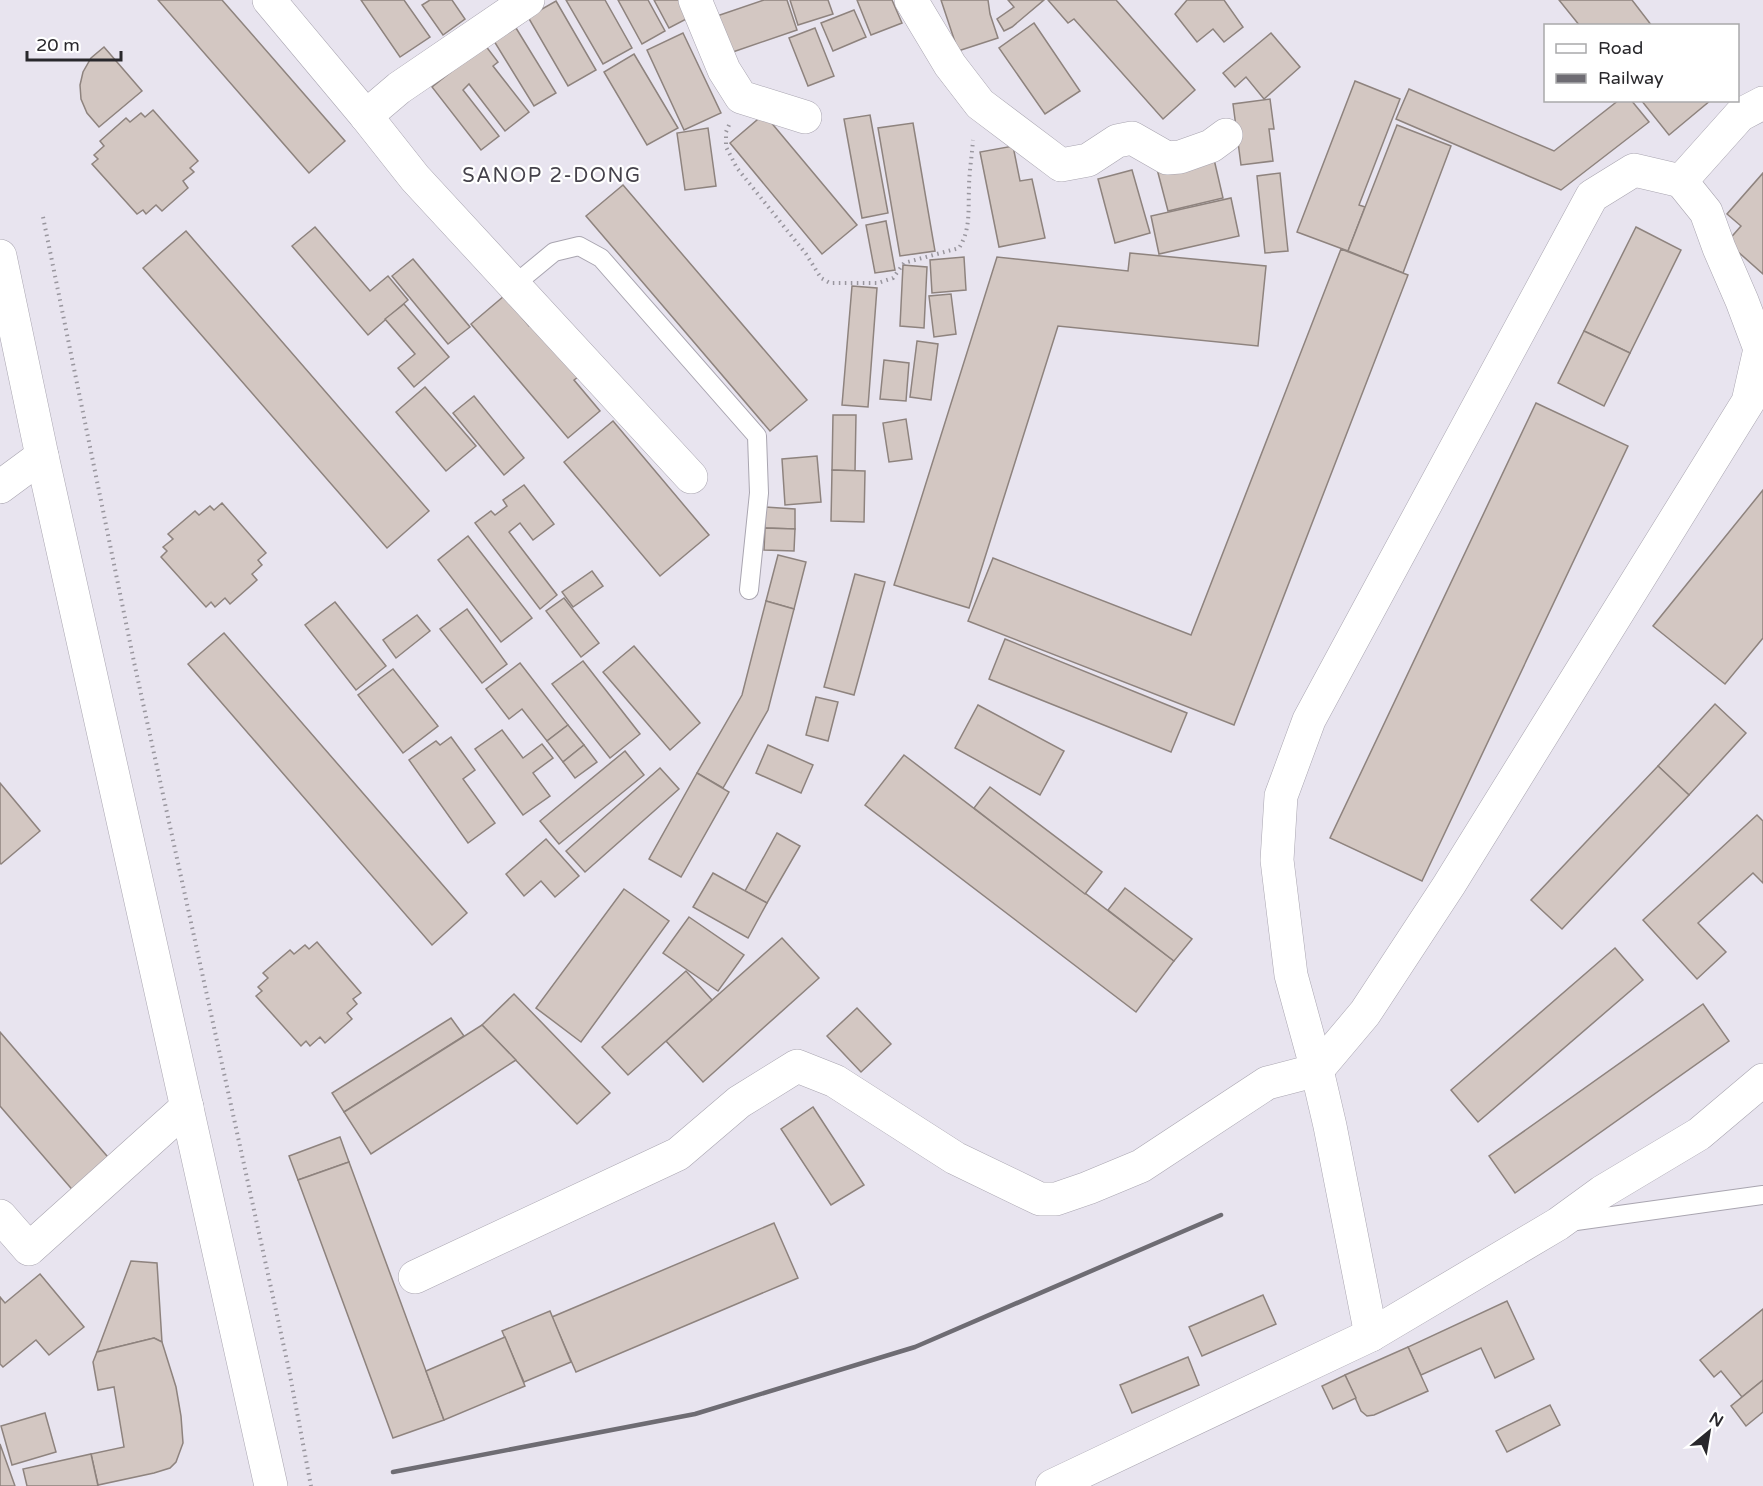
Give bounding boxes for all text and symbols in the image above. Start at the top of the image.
scale bar [27,24,122,62]
legend [1544,24,1739,102]
text: 20 m [36,34,80,56]
text: Road [1598,37,1643,59]
text: Railway [1598,67,1664,89]
district label: SANOP 2-DONG [462,164,642,188]
north arrow [1679,1402,1739,1462]
text: N [1705,1408,1727,1432]

